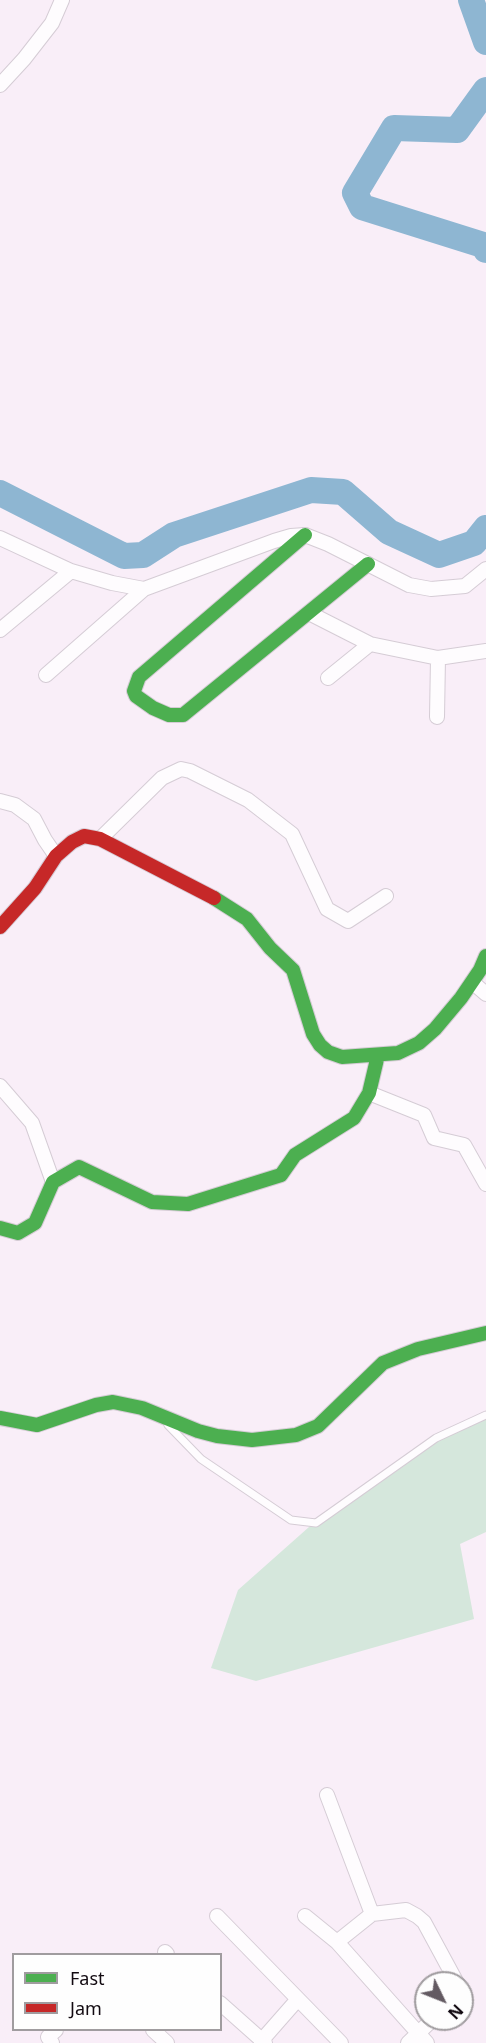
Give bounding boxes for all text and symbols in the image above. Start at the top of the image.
legend [12,1953,222,2031]
text: Fast [70,1966,105,1990]
north arrow [414,1971,474,2031]
text: Jam [70,1996,102,2020]
text: N [443,2000,468,2024]

